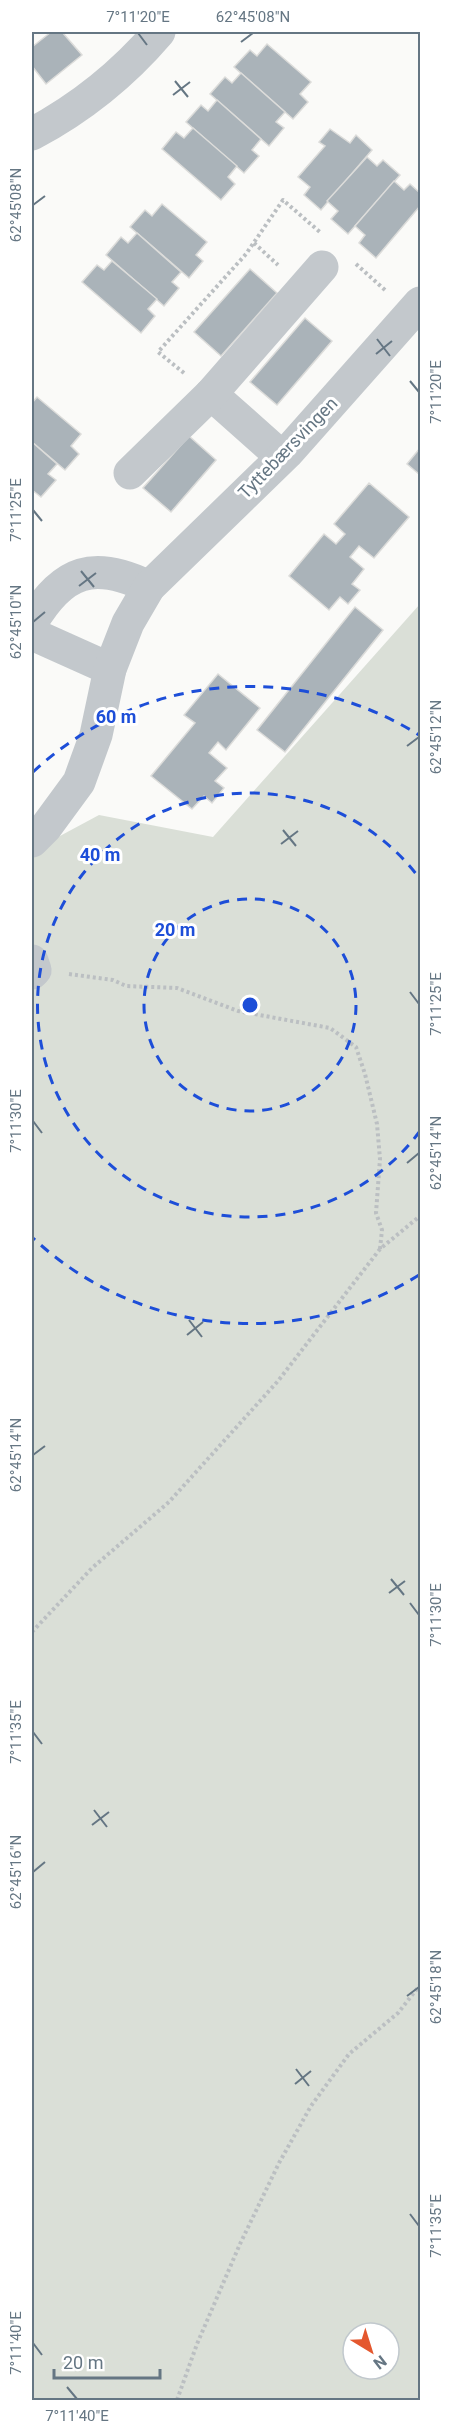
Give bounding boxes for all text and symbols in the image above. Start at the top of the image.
text: 7°11'20"E [106,8,170,26]
text: 62°45'08"N [216,8,290,26]
text: 62°45'08"N [7,168,25,242]
text: 7°11'20"E [427,360,445,424]
street label: Tyttebærsvingen [234,392,341,503]
text: 7°11'25"E [7,478,25,542]
text: 62°45'10"N [7,585,25,659]
text: 62°45'12"N [427,700,445,774]
text: 60 m [96,706,136,727]
text: 40 m [80,844,120,865]
text: 20 m [155,919,195,940]
text: 7°11'25"E [427,972,445,1036]
centre of rings [240,995,260,1015]
text: 7°11'30"E [7,1089,25,1153]
text: 62°45'14"N [427,1116,445,1190]
text: 62°45'14"N [7,1418,25,1492]
text: 7°11'30"E [427,1583,445,1647]
text: 7°11'35"E [7,1700,25,1764]
text: 62°45'16"N [7,1835,25,1909]
text: 62°45'18"N [427,1950,445,2024]
text: 7°11'35"E [427,2194,445,2258]
text: 7°11'40"E [7,2311,25,2375]
north arrow [341,2321,401,2381]
scale bar [54,2342,160,2380]
text: N [370,2351,390,2373]
text: 20 m [63,2352,103,2373]
text: 7°11'40"E [45,2407,109,2425]

